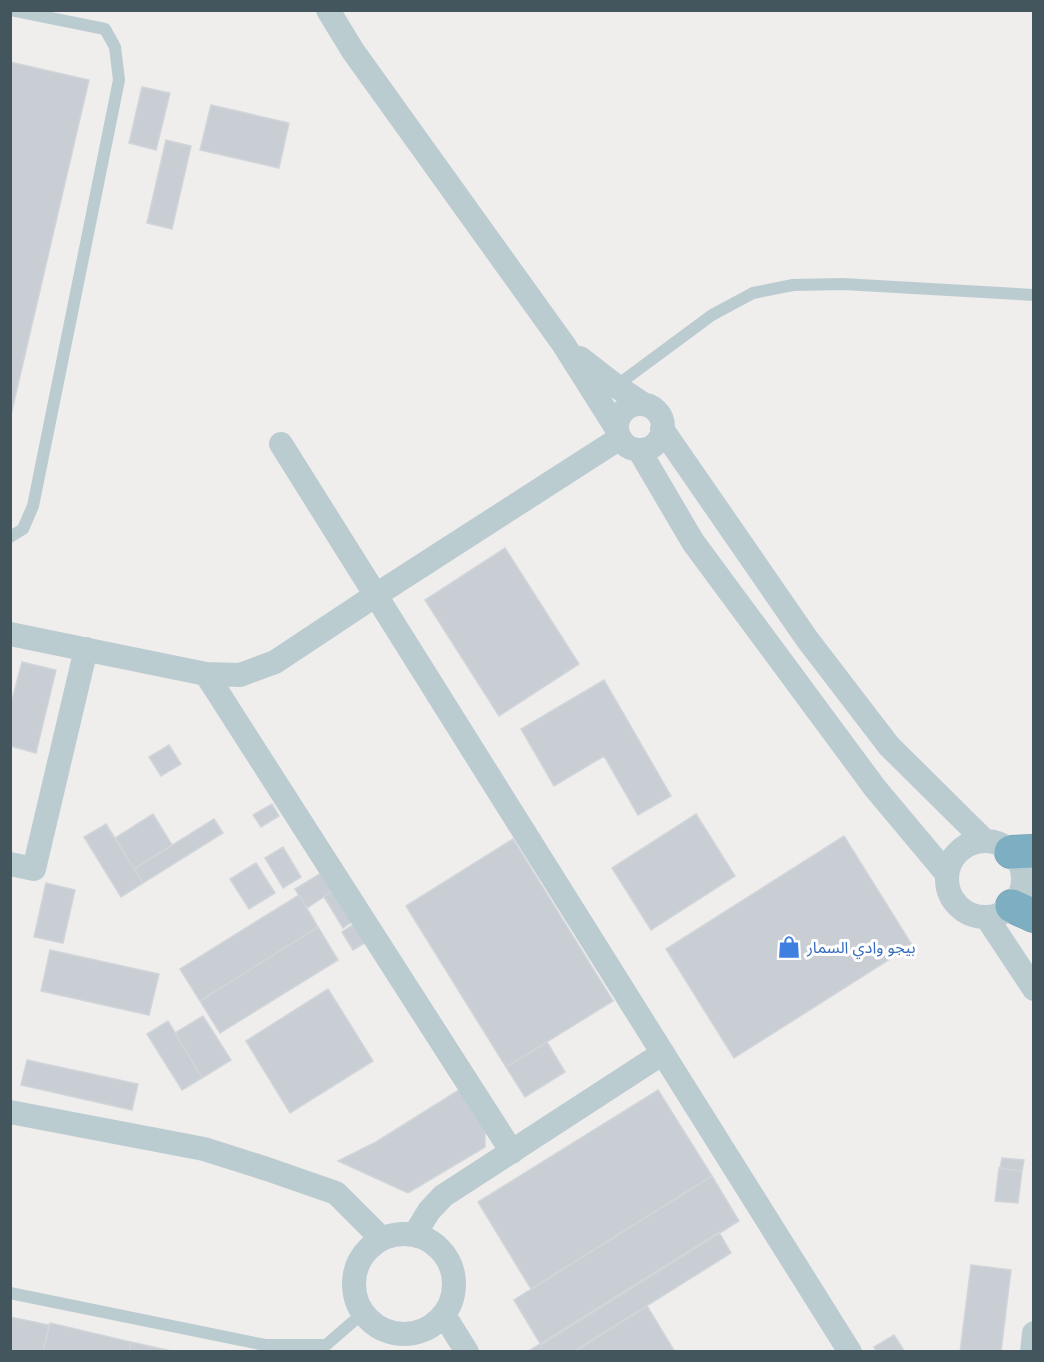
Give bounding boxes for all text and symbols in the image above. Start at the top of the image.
shop icon: بيجو وادي السمار [776,934,802,960]
place label: بيجو وادي السمار [806,938,916,959]

